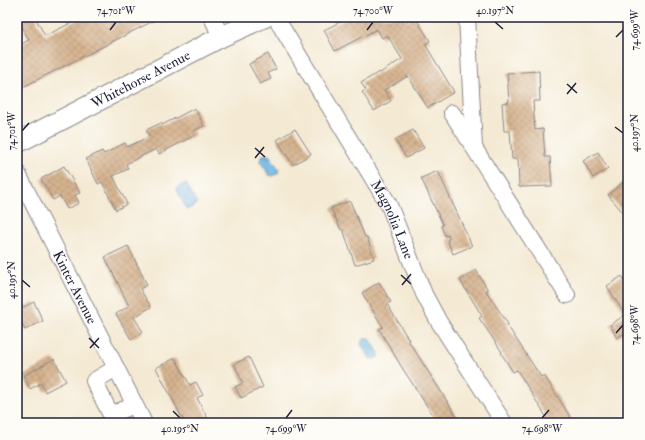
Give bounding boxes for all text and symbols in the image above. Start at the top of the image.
text: 74.701°W [97,5,136,17]
text: 74.700°W [353,5,394,17]
text: 40.197°N [476,5,514,17]
text: 74.699°W [629,9,641,50]
street label: Whitehorse Avenue [87,47,193,113]
text: 74.701°W [6,111,18,150]
text: 40.197°N [629,114,641,152]
street label: Magnolia Lane [367,177,417,262]
street label: Kinter Avenue [49,248,100,327]
text: 40.195°N [6,261,18,299]
text: 74.698°W [629,304,641,345]
text: 40.195°N [161,423,199,435]
text: 74.699°W [266,423,307,435]
text: 74.698°W [522,423,563,435]

